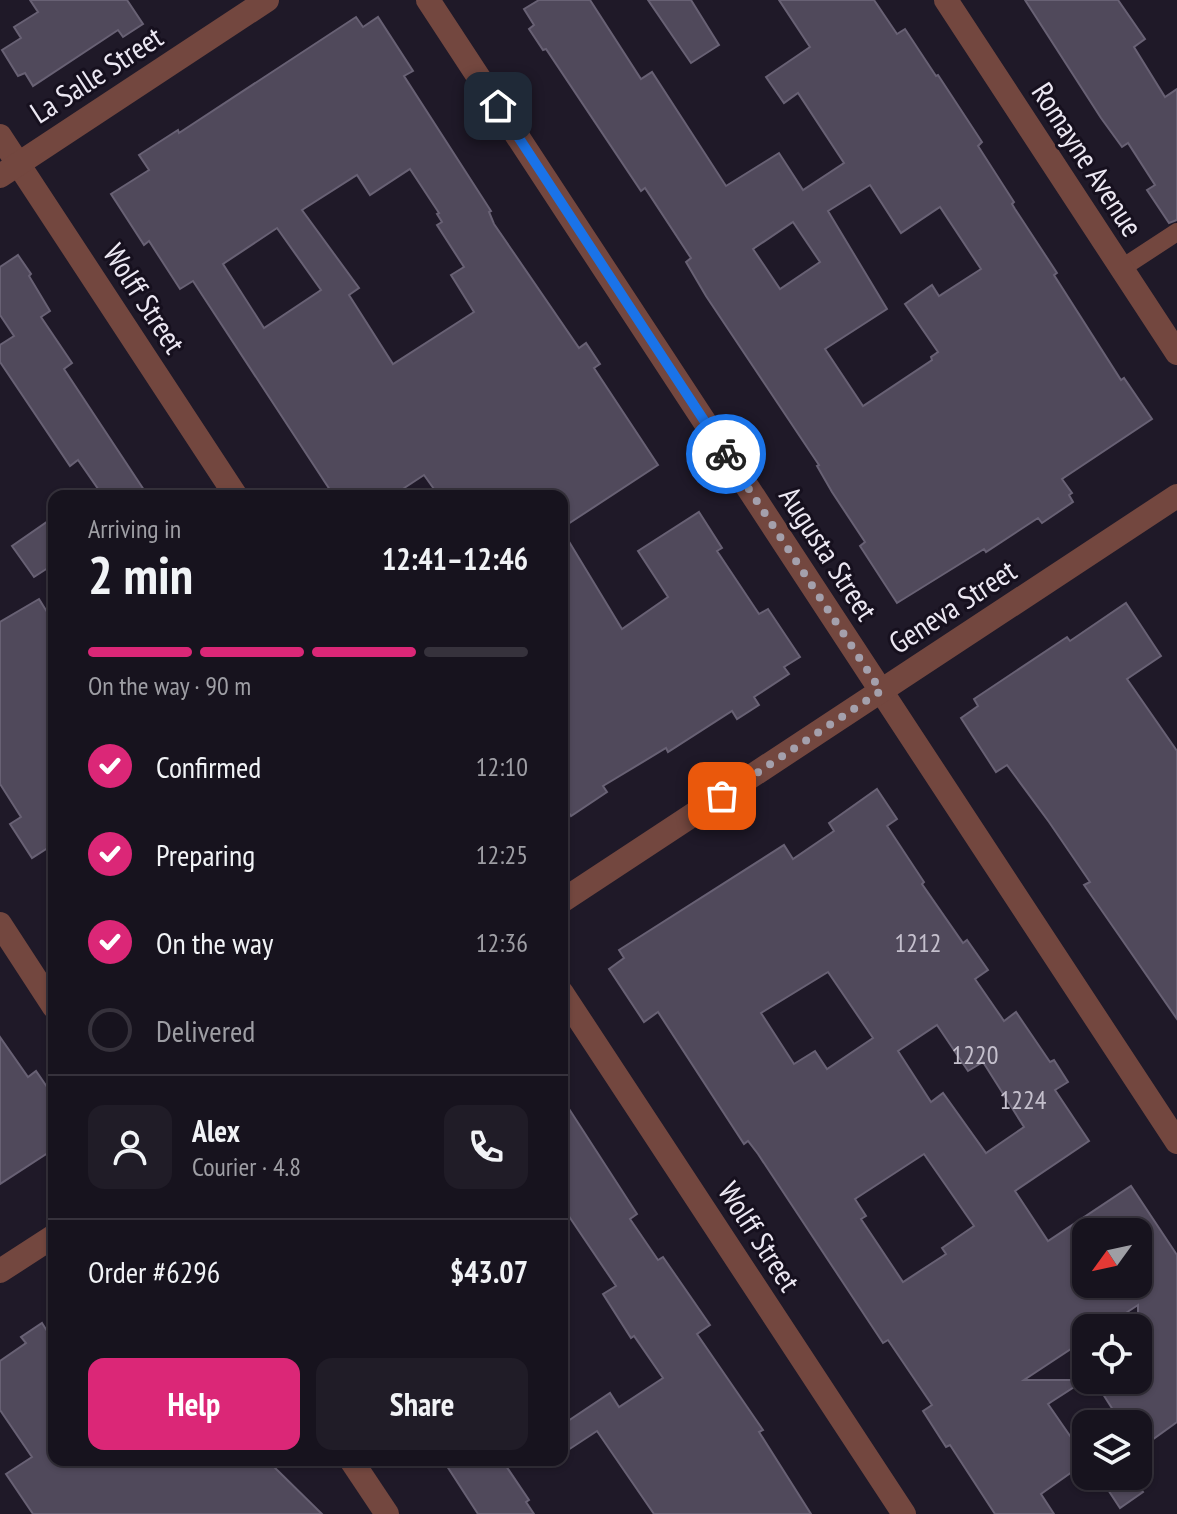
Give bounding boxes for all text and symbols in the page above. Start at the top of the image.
street label: La Salle Street [22,16,170,131]
pin [464,72,532,140]
street label: Romayne Avenue [1024,75,1152,243]
icon: home [476,84,520,128]
street label: Wolff Street [95,236,195,361]
courier [686,414,766,494]
icon: bike [704,432,748,476]
street label: Augusta Street [771,479,887,628]
text: Arriving in [88,512,181,545]
text: 12:41–12:46 [382,539,528,578]
text: 2 min [88,541,193,608]
street label: Geneva Street [881,550,1024,662]
text: On the way · 90 m [88,669,251,702]
icon: check [88,744,132,788]
text: Confirmed [156,747,261,786]
text: 12:10 [476,750,528,783]
pin [688,762,756,830]
icon: bag [700,774,744,818]
icon: check [88,832,132,876]
text: Preparing [156,835,255,874]
text: 12:25 [476,838,528,871]
icon: check [88,920,132,964]
text: On the way [156,923,273,962]
text: 12:36 [476,926,528,959]
house number: 1212 [895,926,941,959]
text: Delivered [156,1011,255,1050]
house number: 1220 [952,1038,998,1071]
house number: 1224 [1000,1083,1047,1116]
button: person [88,1105,172,1189]
button: phone [444,1105,528,1189]
text: Alex [192,1111,240,1150]
text: Courier · 4.8 [192,1150,301,1183]
street label: Wolff Street [710,1174,810,1299]
north arrow [1072,1218,1152,1298]
map controls [1072,1218,1152,1490]
text: Order #6296 [88,1252,220,1291]
text: $43.07 [450,1252,528,1291]
button: locate [1072,1314,1152,1394]
button: Help [88,1358,300,1450]
button: Share [316,1358,528,1450]
button: layers [1072,1410,1152,1490]

